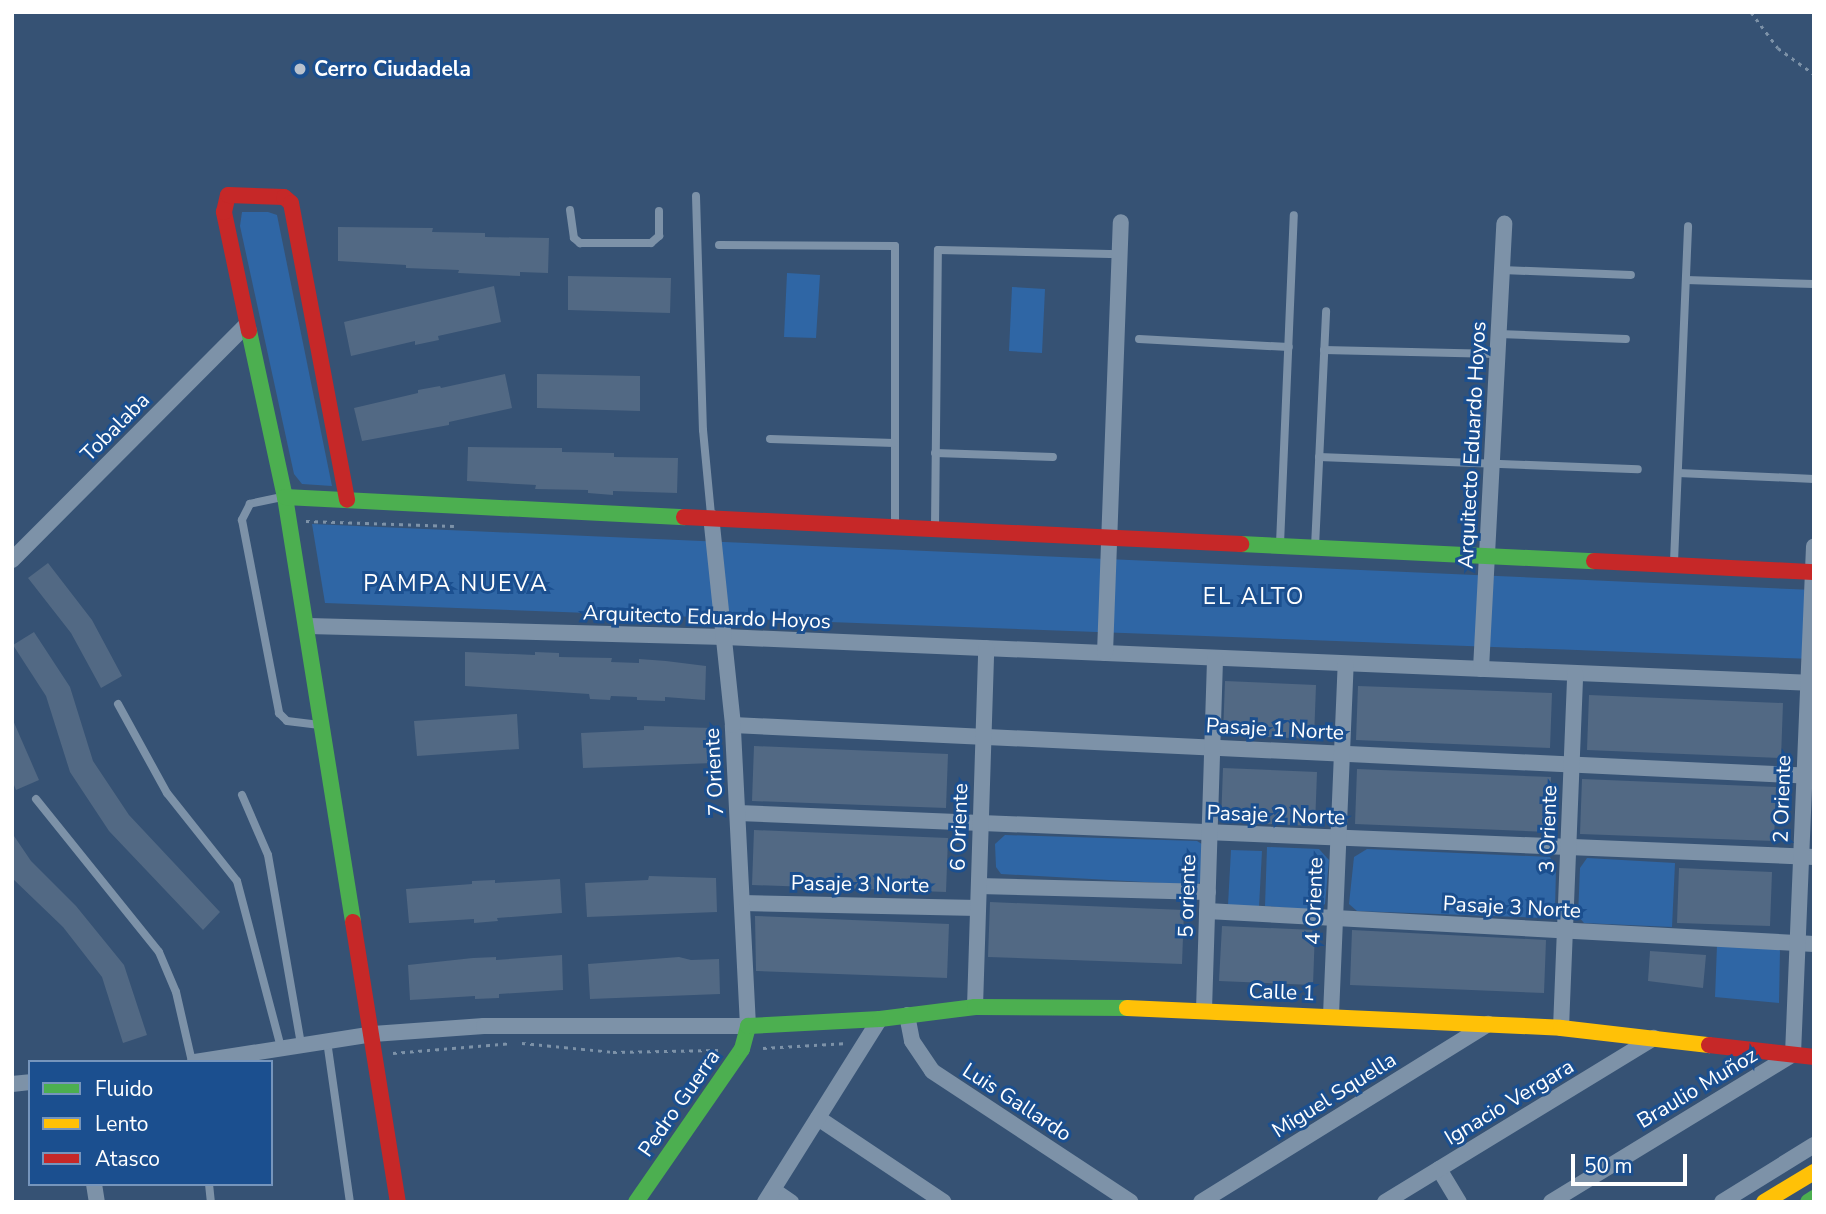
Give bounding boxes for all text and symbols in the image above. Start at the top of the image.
place label: Cerro Ciudadela [314,56,471,82]
marker: Cerro Ciudadela [292,61,308,77]
street label: Arquitecto Eduardo Hoyos [1453,321,1491,569]
street label: Tobalaba [75,387,155,467]
district label: PAMPA NUEVA [365,570,547,598]
district label: EL ALTO [1204,583,1304,611]
street label: Arquitecto Eduardo Hoyos [583,600,831,634]
street label: Pasaje 1 Norte [1205,713,1345,745]
street label: 7 Oriente [699,727,729,817]
street label: 2 Oriente [1768,755,1796,843]
street label: 6 Oriente [945,783,973,871]
street label: 3 Oriente [1534,785,1562,873]
street label: Pasaje 2 Norte [1206,800,1346,830]
street label: 5 oriente [1173,854,1201,938]
street label: 4 Oriente [1300,857,1328,945]
street label: Pasaje 3 Norte [791,870,929,898]
street label: Pasaje 3 Norte [1442,891,1582,923]
street label: Calle 1 [1248,978,1316,1006]
street label: Braulio Muñoz [1632,1042,1762,1134]
street label: Pedro Guerra [633,1045,725,1161]
street label: Miguel Squella [1267,1047,1401,1143]
street label: Ignacio Vergara [1440,1054,1578,1150]
street label: Luis Gallardo [958,1058,1076,1146]
legend [28,1060,273,1186]
text: Fluido [95,1075,153,1103]
text: Lento [95,1110,148,1138]
scale bar [1574,1140,1689,1184]
text: Atasco [95,1145,160,1173]
text: 50 m [1584,1152,1633,1180]

